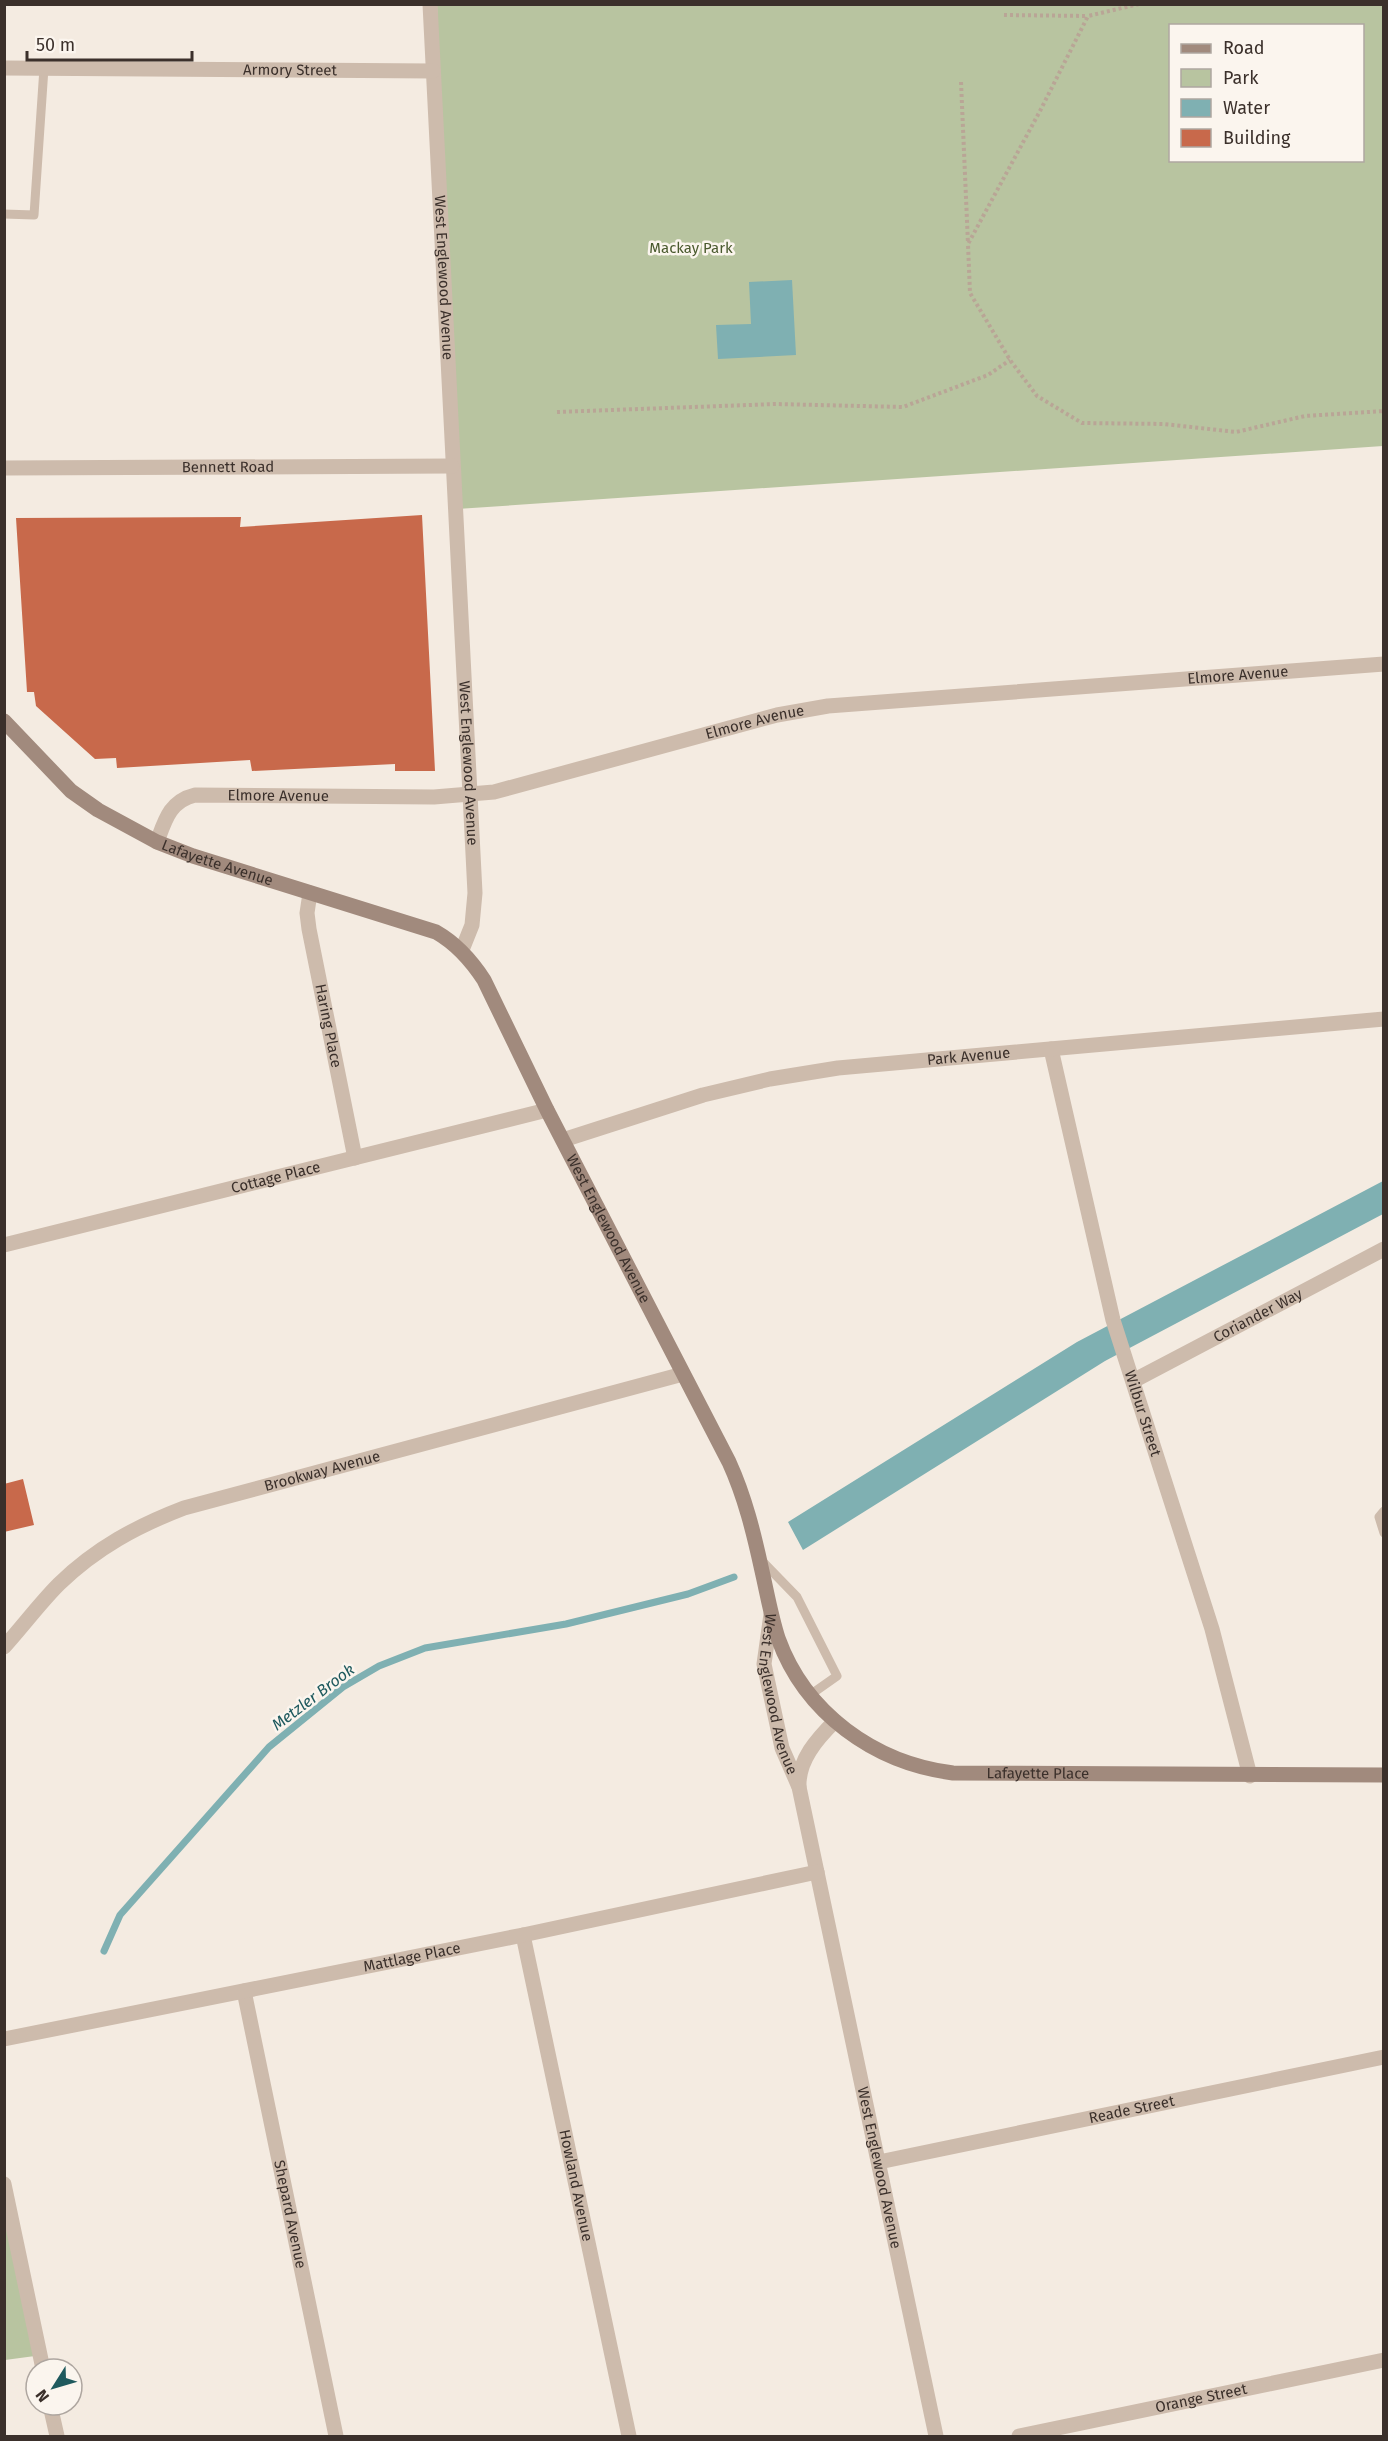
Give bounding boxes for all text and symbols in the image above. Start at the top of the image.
scale bar [27,24,192,62]
legend [1169,24,1364,162]
text: 50 m [36,34,75,56]
text: Road [1223,37,1265,59]
street label: Armory Street [243,61,338,79]
text: Park [1223,67,1259,89]
text: Water [1223,97,1270,119]
text: Building [1223,127,1291,149]
street label: West Englewood Avenue [431,195,457,360]
park label: Mackay Park [649,239,733,257]
street label: Bennett Road [182,458,274,476]
street label: Elmore Avenue [1187,662,1289,688]
street label: West Englewood Avenue [455,680,482,846]
street label: Elmore Avenue [703,701,806,743]
street label: Elmore Avenue [228,786,329,805]
street label: Lafayette Avenue [159,836,275,890]
street label: Haring Place [311,982,346,1069]
street label: Park Avenue [926,1044,1011,1069]
street label: West Englewood Avenue [563,1151,654,1306]
street label: Cottage Place [229,1158,322,1197]
street label: Coriander Way [1210,1284,1306,1346]
street label: Wilbur Street [1121,1368,1165,1459]
street label: Brookway Avenue [262,1447,382,1495]
street label: West Englewood Avenue [755,1612,801,1777]
water label: Metzler Brook [268,1660,358,1734]
street label: Lafayette Place [987,1764,1089,1783]
street label: Mattlage Place [362,1939,462,1976]
street label: West Englewood Avenue [854,2085,905,2250]
street label: Reade Street [1087,2092,1177,2127]
street label: Howland Avenue [555,2128,597,2243]
street label: Shepard Avenue [270,2158,310,2270]
north arrow [24,2357,84,2417]
street label: Orange Street [1154,2380,1249,2416]
text: N [32,2386,53,2406]

